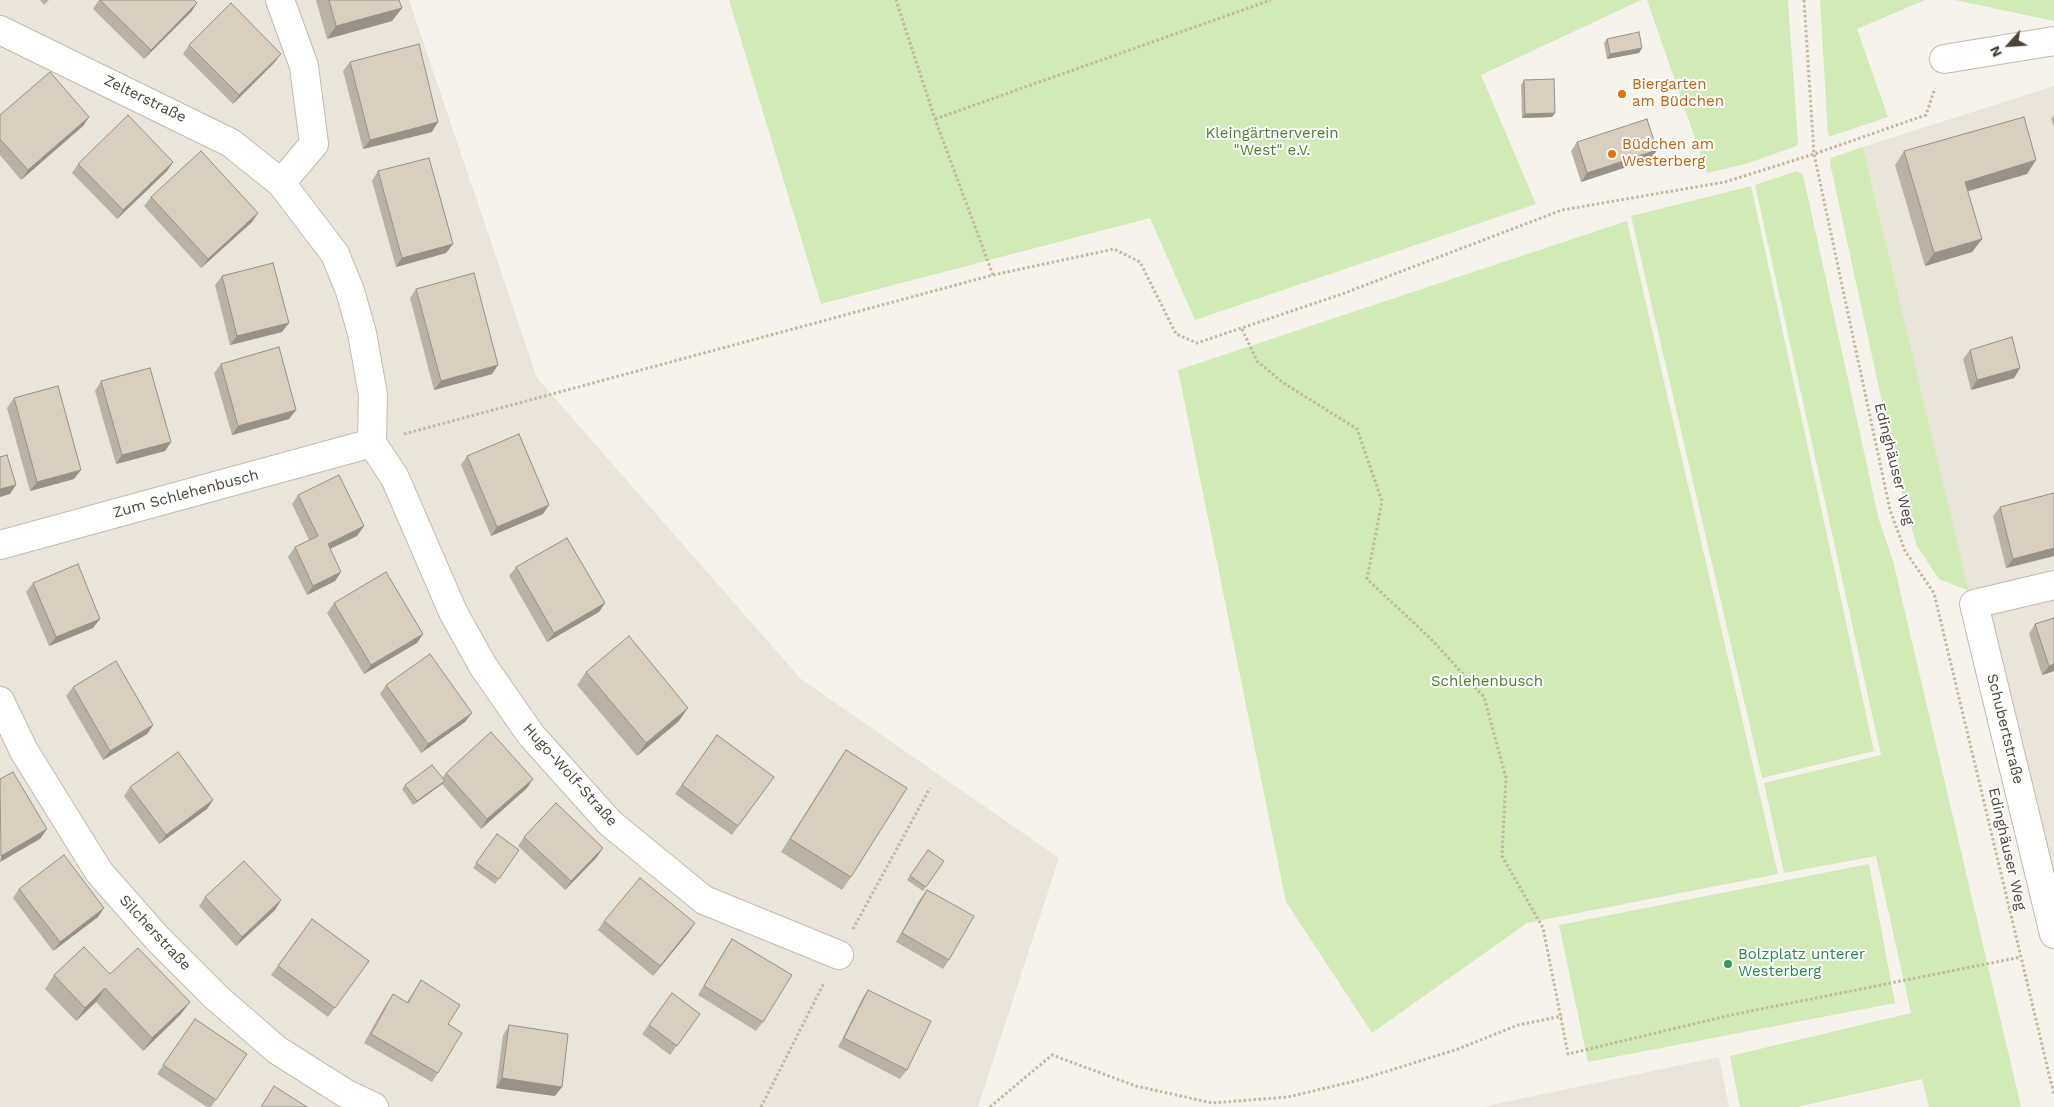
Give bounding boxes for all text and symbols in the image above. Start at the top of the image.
north arrow [1984,20,2034,70]
text: N [1986,43,2005,60]
street label: Zelterstraße [101,71,189,127]
place label: Biergarten am Büdchen [1632,76,1724,111]
marker: Biergarten am Büdchen [1616,88,1628,100]
park label: Kleingärtnerverein "West" e.V. [1205,125,1339,160]
place label: Büdchen am Westerberg [1622,136,1714,171]
marker: Büdchen am Westerberg [1606,148,1618,160]
street label: Edinghäuser Weg [1870,401,1918,527]
street label: Zum Schlehenbusch [111,466,261,522]
street label: Schubertstraße [1983,672,2027,786]
park label: Schlehenbusch [1431,673,1543,691]
street label: Hugo-Wolf-Straße [519,720,621,830]
street label: Edinghäuser Weg [1984,786,2030,912]
street label: Silcherstraße [115,891,195,975]
place label: Bolzplatz unterer Westerberg [1738,946,1865,981]
marker: Bolzplatz unterer Westerberg [1722,958,1734,970]

